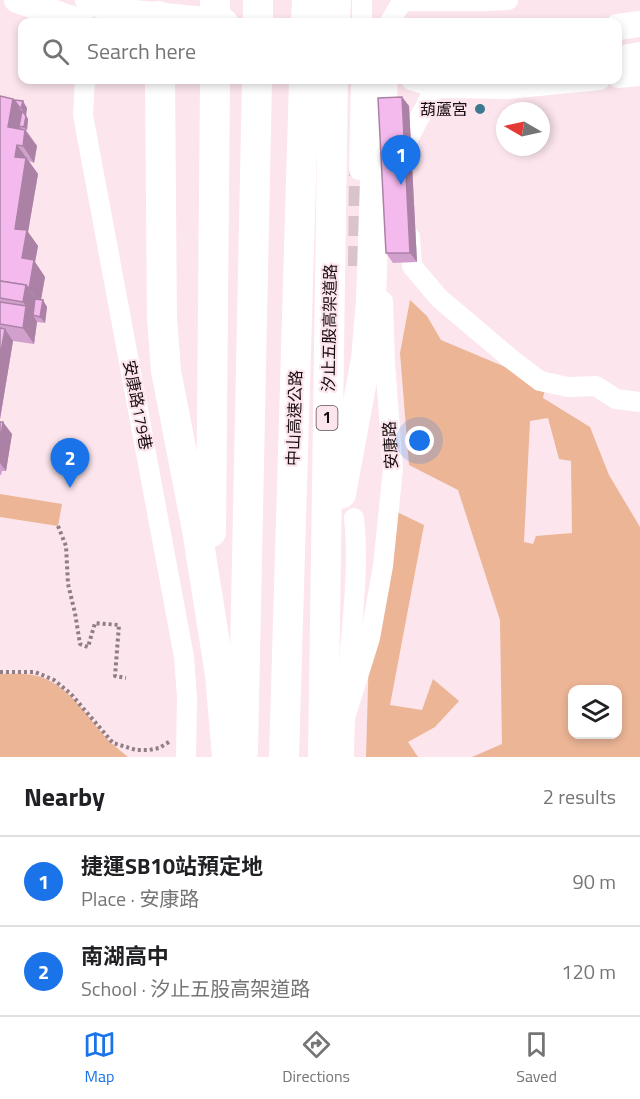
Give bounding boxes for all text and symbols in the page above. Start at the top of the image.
search box [18,18,622,84]
text: Search here [87,34,196,68]
icon: search [39,35,72,68]
place label: 葫蘆宮 [420,97,468,121]
marker: 葫蘆宮 [473,102,487,116]
north arrow [496,102,550,156]
pin: 1 [382,136,420,185]
street label: 汐止五股高架道路 [316,264,342,392]
street label: 安康路179巷 [118,358,158,452]
street label: 中山高速公路 [280,370,308,466]
road number: 1 [316,406,338,430]
street label: 安康路 [377,420,403,470]
your location [405,426,434,455]
pin: 2 [50,438,90,488]
map controls [568,685,622,739]
button: layers [568,685,622,739]
text: Nearby [24,777,105,816]
text: 2 results [543,781,616,812]
text: 捷運SB10站預定地 [81,849,263,883]
text: 1 [38,866,49,897]
text: 90 m [572,866,616,897]
text: Place · 安康路 [81,883,199,914]
text: 南湖高中 [81,939,169,973]
text: 2 [38,956,49,987]
text: 120 m [561,956,616,987]
text: School · 汐止五股高架道路 [81,973,310,1004]
tab: Map [83,1028,116,1088]
tab: Directions [282,1028,350,1088]
tab: Saved [516,1028,557,1088]

